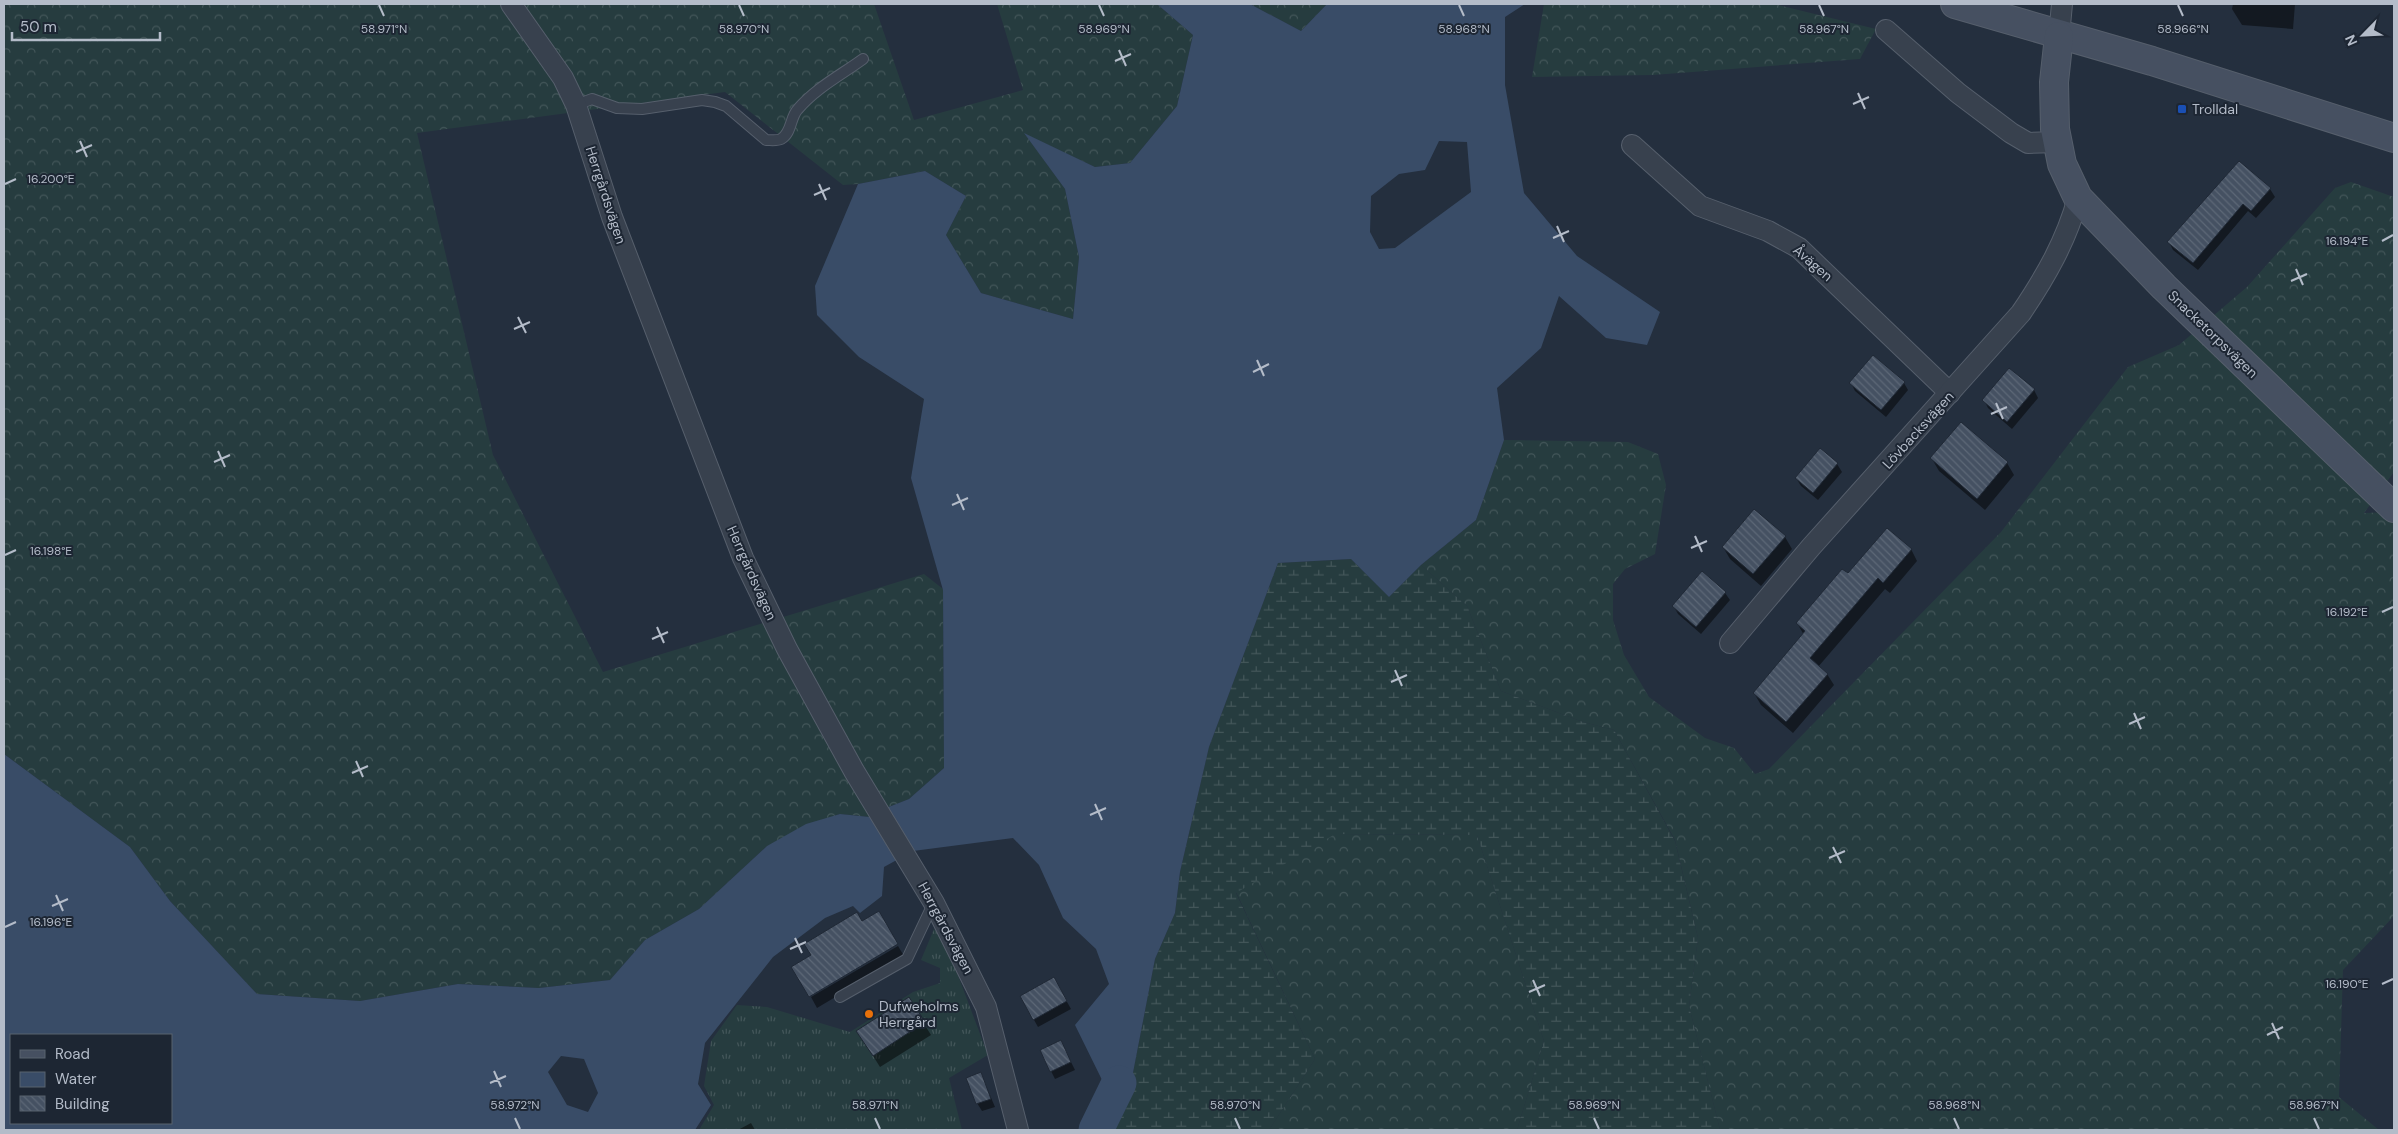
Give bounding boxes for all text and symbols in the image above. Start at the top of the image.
scale bar [12,10,160,42]
north arrow [2338,10,2388,60]
text: 50 m [20,17,57,37]
text: 58.971°N [361,21,407,37]
text: 58.970°N [719,21,769,37]
text: 58.969°N [1078,21,1130,37]
text: 58.968°N [1438,21,1490,37]
text: 58.967°N [1799,21,1849,37]
text: 58.966°N [2157,21,2209,37]
text: N [2341,32,2361,49]
place label: Trolldal [2192,100,2238,118]
marker: Trolldal [2176,103,2188,115]
street label: Herrgårdsvägen [582,144,630,246]
text: 16.200°E [27,171,75,187]
text: 16.194°E [2326,233,2368,249]
street label: Åvägen [1789,241,1837,285]
street label: Snacketorpsvägen [2164,286,2262,382]
street label: Lövbacksvägen [1878,387,1958,473]
street label: Herrgårdsvägen [723,523,781,623]
text: 16.198°E [30,543,72,559]
text: 16.192°E [2326,604,2368,620]
street label: Herrgårdsvägen [914,879,978,977]
text: 16.196°E [30,914,73,930]
text: 16.190°E [2325,976,2369,992]
place label: Dufweholms Herrgård [879,997,959,1031]
marker: Dufweholms Herrgård [863,1008,875,1020]
legend [10,1034,172,1124]
text: Road [55,1044,90,1064]
text: Water [55,1069,97,1089]
text: Building [55,1094,110,1114]
text: 58.972°N [490,1097,540,1113]
text: 58.971°N [852,1097,898,1113]
text: 58.970°N [1210,1097,1260,1113]
text: 58.969°N [1568,1097,1620,1113]
text: 58.968°N [1928,1097,1980,1113]
text: 58.967°N [2289,1097,2339,1113]

